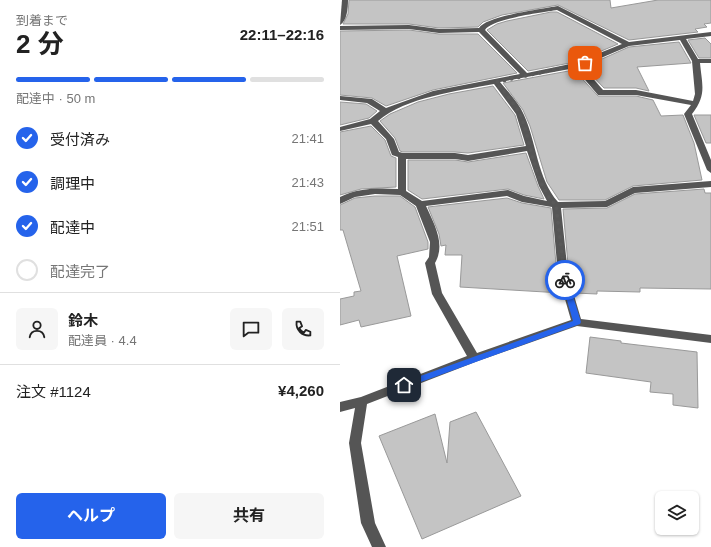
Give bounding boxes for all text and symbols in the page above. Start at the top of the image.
text: 到着まで [16,13,68,28]
text: 22:11–22:16 [240,26,324,43]
text: 2 分 [16,29,64,59]
pin [568,46,602,80]
icon: bag [574,52,596,74]
text: 配達中 · 50 m [16,91,95,106]
icon: check [16,127,38,149]
text: 受付済み [50,131,110,148]
text: 21:41 [291,131,324,146]
icon: check [16,171,38,193]
text: 調理中 [50,175,95,192]
text: 21:43 [291,175,324,190]
icon: check [16,215,38,237]
text: 配達中 [50,219,95,236]
text: 21:51 [291,219,324,234]
courier [545,260,585,300]
text: 配達完了 [50,263,110,280]
icon: bike [554,269,576,291]
button: person [16,308,58,350]
button: chat [230,308,272,350]
button: phone [282,308,324,350]
text: 鈴木 [68,312,98,329]
text: 配達員 · 4.4 [68,333,137,348]
pin [387,368,421,402]
icon: home [393,374,415,396]
text: ¥4,260 [278,382,324,399]
text: 注文 #1124 [16,383,91,400]
map controls [655,491,699,535]
button: layers [655,491,699,535]
button: ヘルプ [16,493,166,539]
button: 共有 [174,493,324,539]

